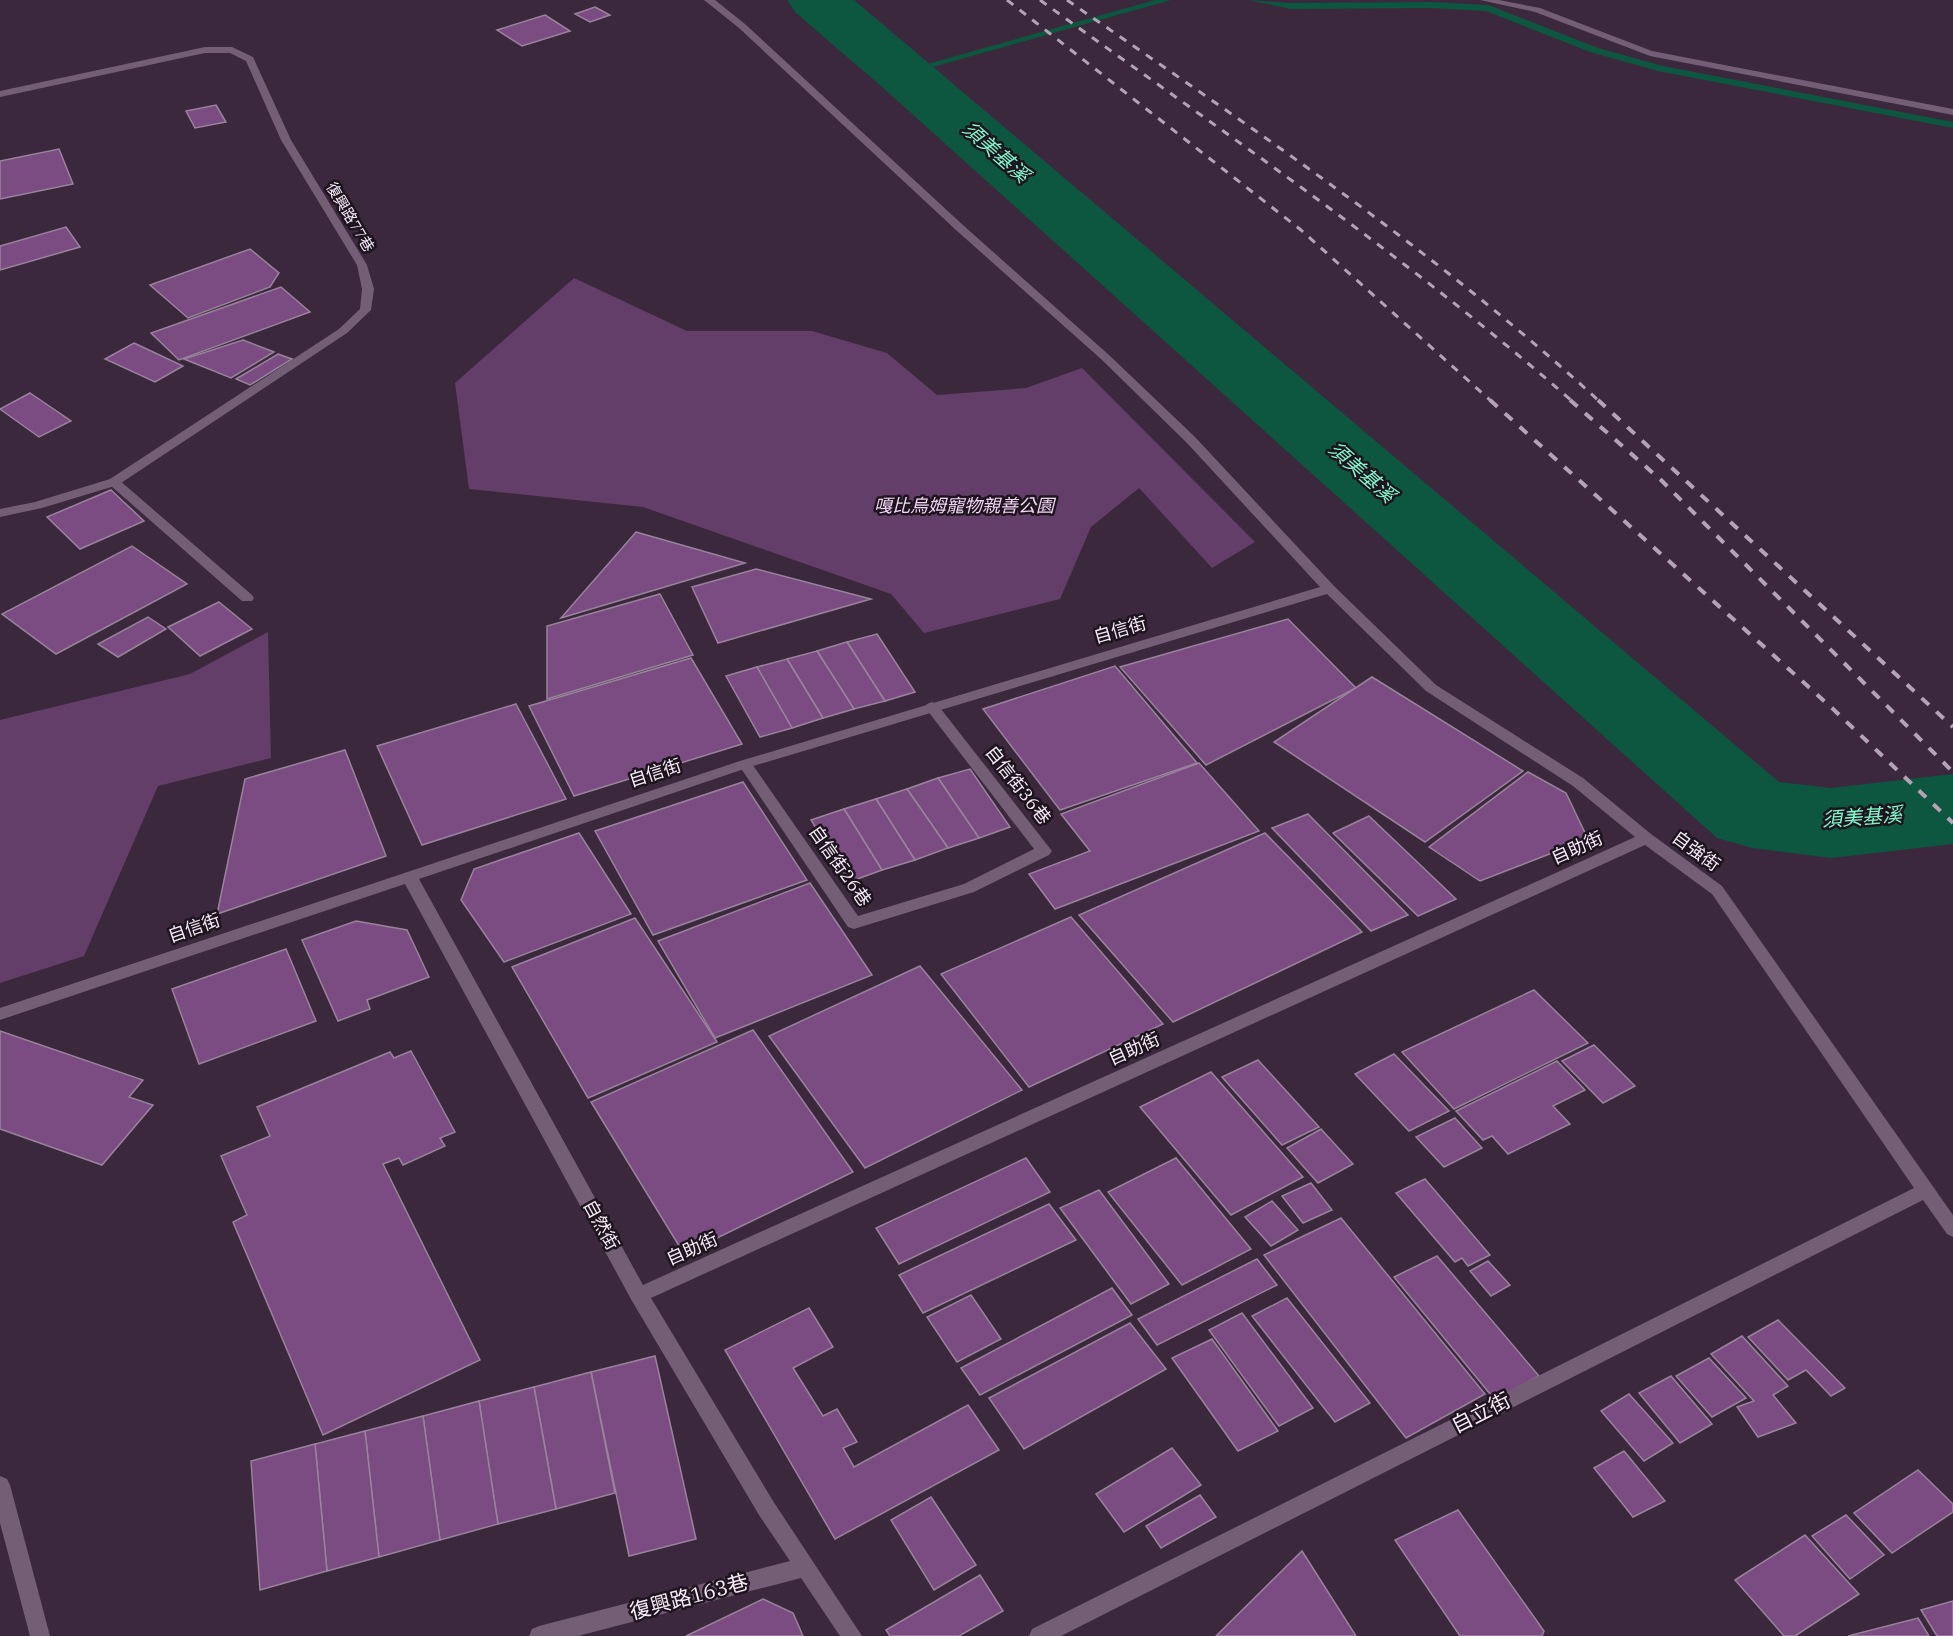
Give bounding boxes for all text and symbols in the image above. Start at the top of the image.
water label: 須美基溪 [957,115,1038,190]
street label: 復興路77巷 [322,178,379,255]
water label: 須美基溪 [1323,435,1404,510]
park label: 嘎比烏姆寵物親善公園 [874,494,1057,517]
street label: 自信街 [1091,611,1149,648]
street label: 自信街36巷 [981,741,1056,829]
street label: 自信街 [626,753,684,792]
water label: 須美基溪 [1821,800,1906,833]
street label: 自信街26巷 [804,821,877,911]
street label: 自強街 [1668,825,1725,876]
street label: 自助街 [1547,826,1606,869]
street label: 自信街 [165,908,223,947]
street label: 自助街 [1104,1027,1163,1070]
street label: 自然街 [578,1196,625,1254]
street label: 自助街 [662,1227,721,1270]
street label: 自立街 [1446,1385,1515,1439]
street label: 復興路163巷 [626,1567,751,1625]

